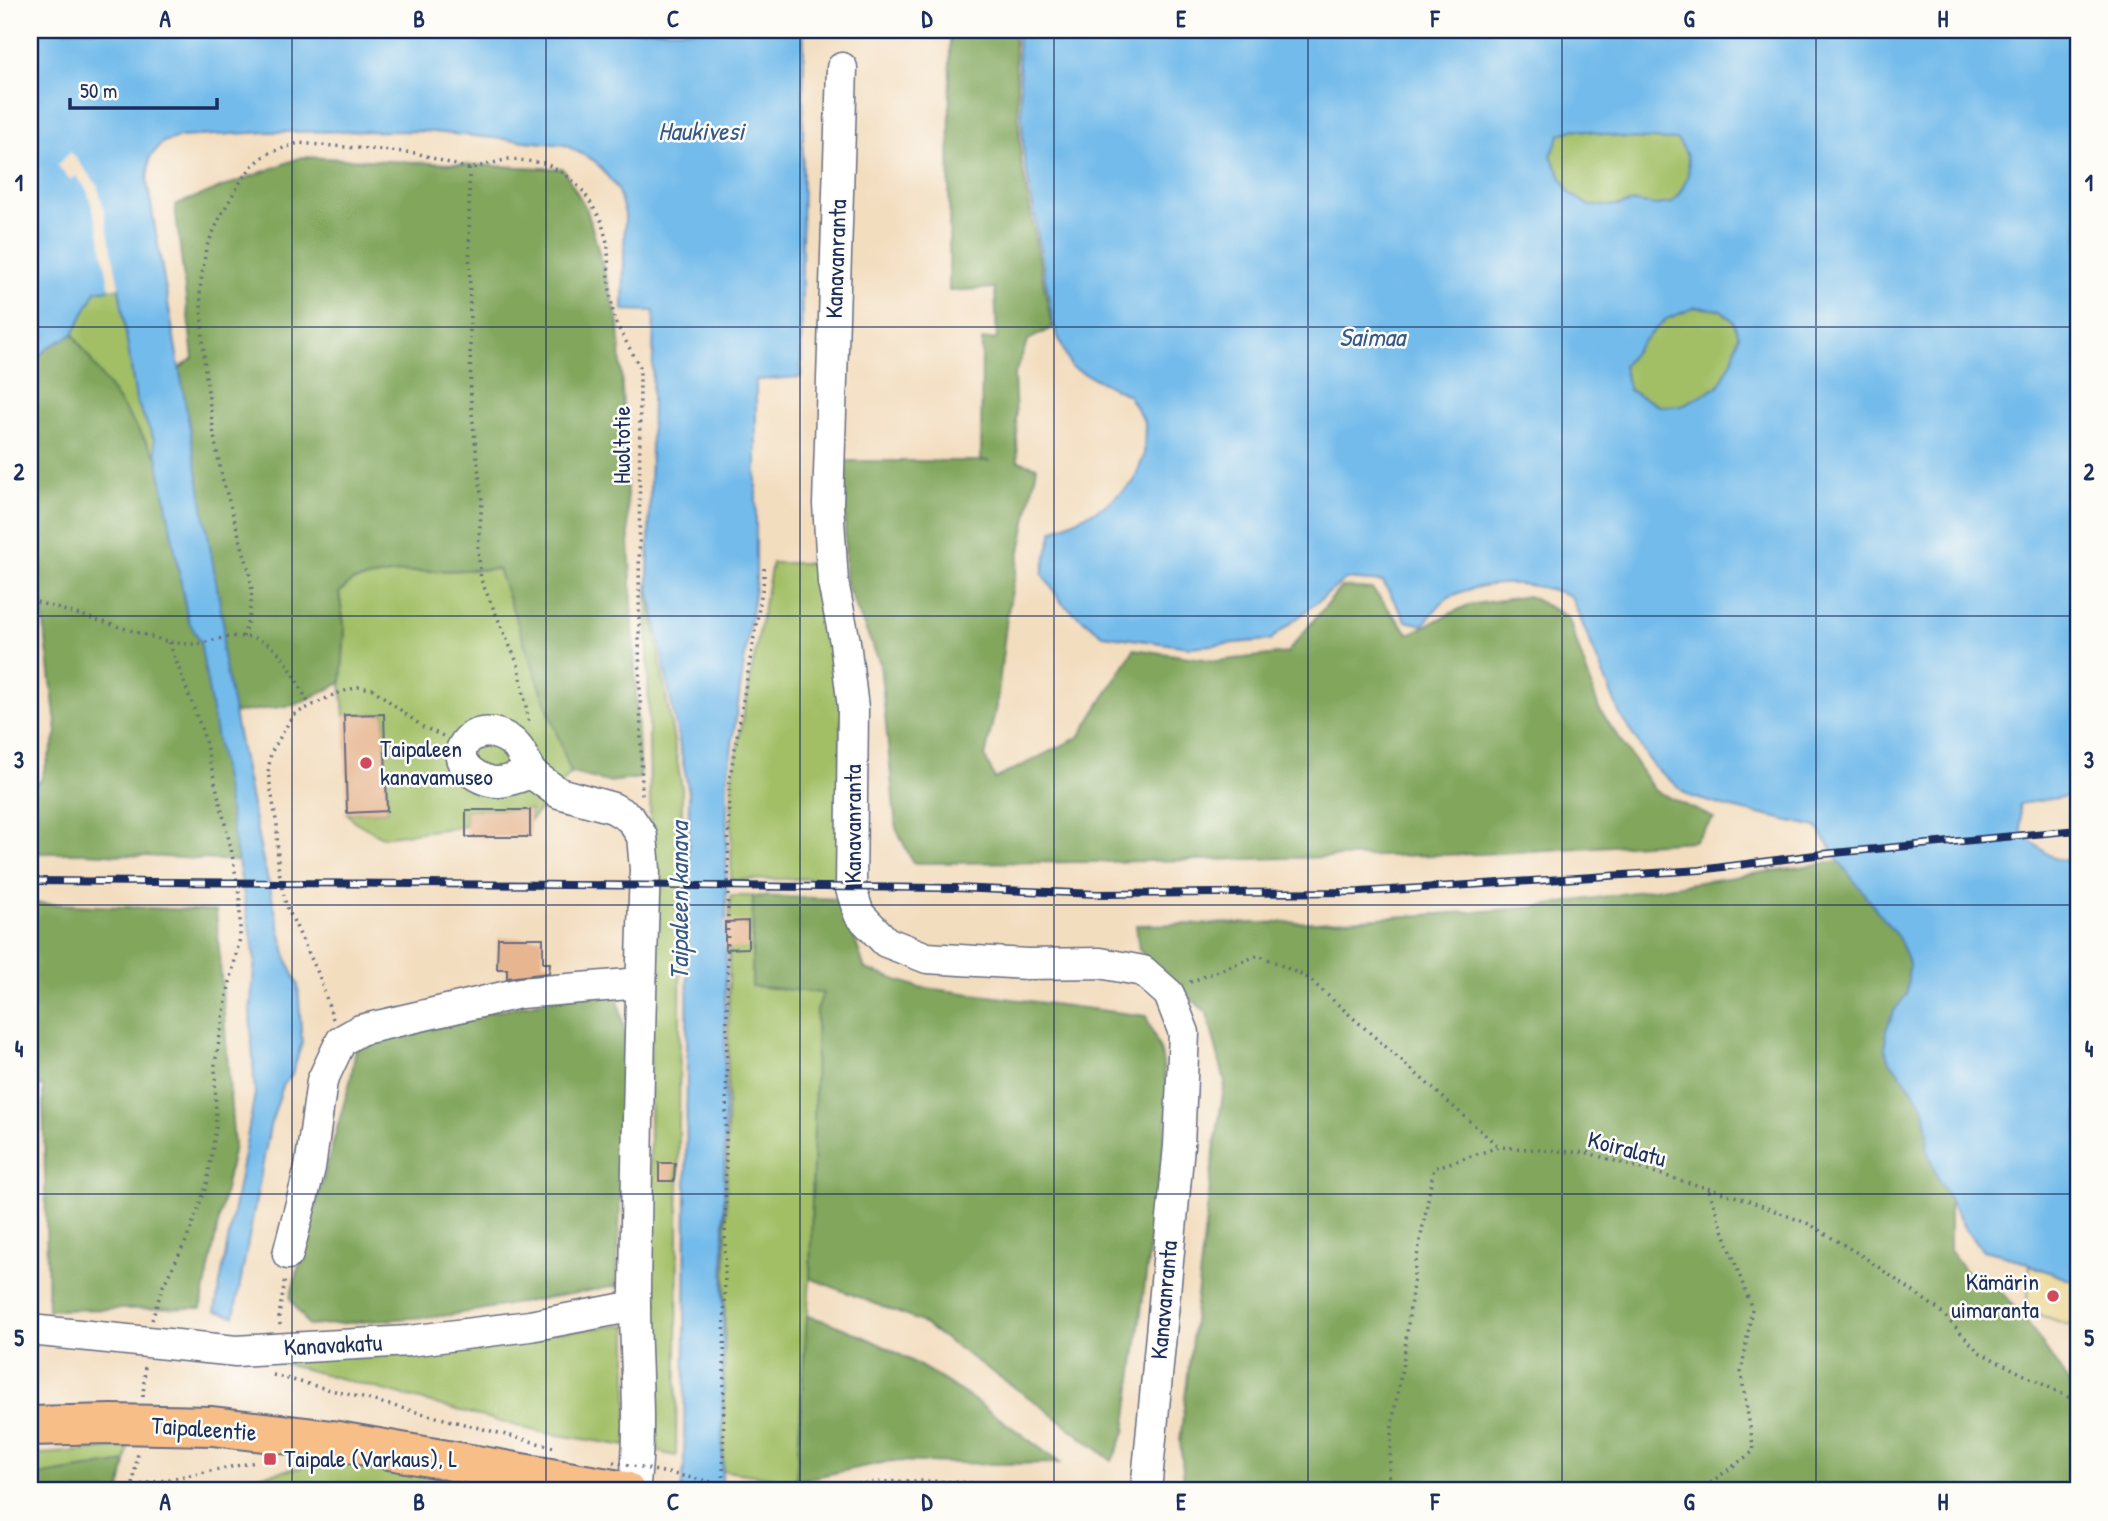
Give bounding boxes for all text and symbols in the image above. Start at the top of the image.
text: A [159,3,171,34]
text: B [413,3,425,34]
text: C [667,3,679,34]
text: D [922,3,934,34]
text: E [1176,3,1187,34]
text: F [1430,3,1441,34]
text: G [1683,3,1695,34]
text: H [1938,3,1949,34]
scale bar [70,66,217,110]
text: 50 m [80,76,117,105]
water label: Haukivesi [658,113,746,148]
text: 1 [15,167,23,198]
text: 1 [2085,167,2093,198]
street label: Kanavanranta [817,199,853,319]
water label: Saimaa [1339,319,1408,354]
street label: Huoltotie [605,406,637,484]
text: 2 [14,456,25,487]
text: 2 [2084,456,2095,487]
place label: Taipaleen kanavamuseo [380,732,493,792]
text: 3 [14,744,24,775]
text: 3 [2084,744,2094,775]
marker: Taipaleen kanavamuseo [358,755,374,771]
street label: Kanavanranta [836,764,868,884]
water label: Taipaleen kanava [661,819,697,980]
text: 4 [15,1033,24,1064]
text: 4 [2085,1033,2094,1064]
street label: Koiralatu [1585,1122,1670,1174]
street label: Kanavanranta [1142,1239,1184,1361]
place label: Kämärin uimaranta [1951,1265,2039,1325]
marker: Kämärin uimaranta [2045,1288,2061,1304]
text: 5 [14,1322,24,1353]
text: 5 [2084,1322,2094,1353]
street label: Kanavakatu [283,1325,383,1363]
street label: Taipaleentie [150,1408,258,1448]
place label: Taipale (Varkaus), L [284,1442,458,1474]
marker: Taipale (Varkaus), L [262,1451,278,1467]
text: A [159,1486,171,1517]
text: B [413,1486,425,1517]
text: C [667,1486,679,1517]
text: D [922,1486,934,1517]
text: E [1176,1486,1187,1517]
text: F [1430,1486,1441,1517]
text: G [1683,1486,1695,1517]
text: H [1938,1486,1949,1517]

